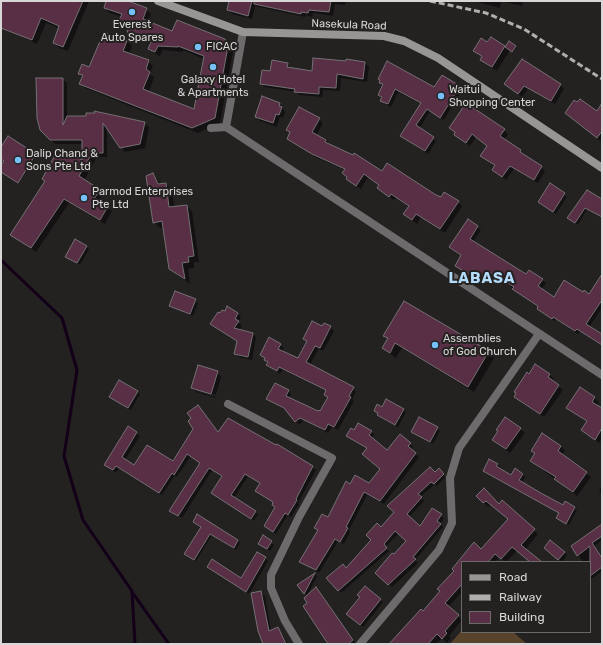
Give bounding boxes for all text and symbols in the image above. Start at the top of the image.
marker: Everest Auto Spares [127,7,137,17]
street label: Nasekula Road [311,17,387,33]
place label: Everest Auto Spares [101,18,163,44]
place label: FICAC [206,40,237,54]
marker: FICAC [193,42,203,52]
marker: Galaxy Hotel & Apartments [208,62,218,72]
place label: Galaxy Hotel & Apartments [177,73,249,99]
place label: Waitui Shopping Center [449,83,535,109]
marker: Waitui Shopping Center [436,91,446,101]
place label: Dalip Chand & Sons Pte Ltd [26,147,98,173]
marker: Dalip Chand & Sons Pte Ltd [13,155,23,165]
place label: Parmod Enterprises Pte Ltd [92,185,193,211]
marker: Parmod Enterprises Pte Ltd [79,193,89,203]
district label: LABASA [448,270,516,288]
place label: Assemblies of God Church [443,332,517,358]
marker: Assemblies of God Church [430,340,440,350]
legend [461,561,591,633]
text: Road [499,570,527,584]
text: Railway [499,590,542,604]
text: Building [499,610,545,624]

